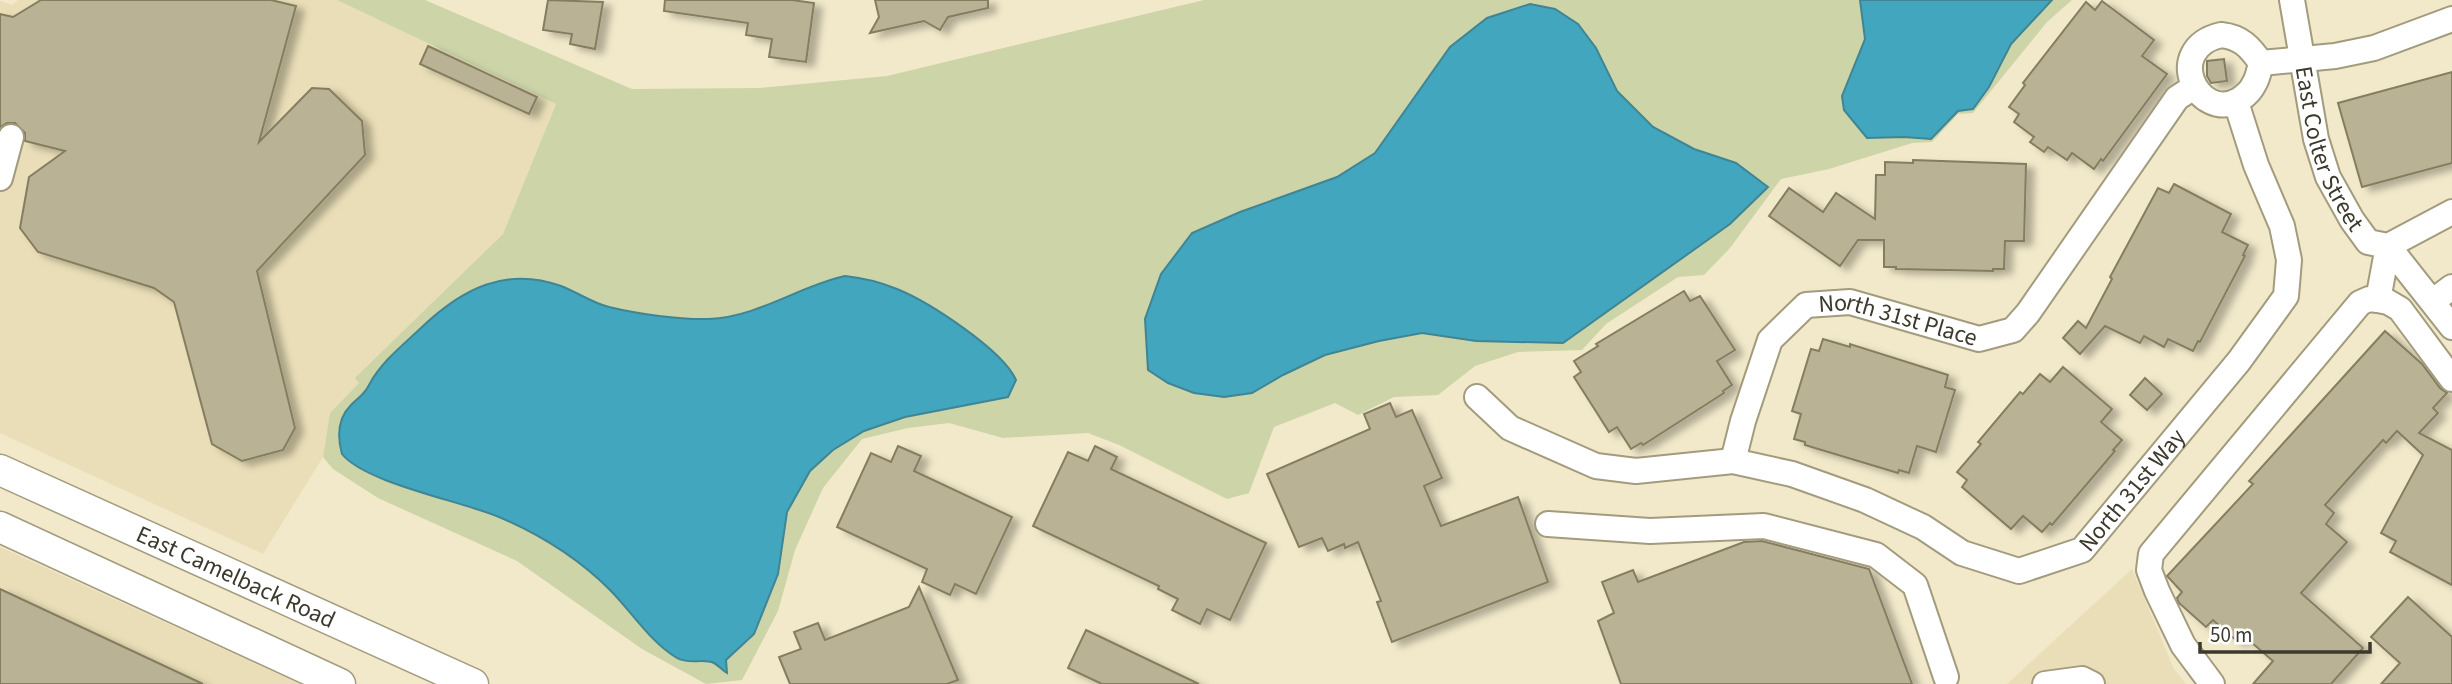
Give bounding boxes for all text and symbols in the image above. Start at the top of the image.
street label: East Colter Street [2286,63,2372,239]
street label: North 31st Place [1817,284,1982,355]
street label: North 31st Way [2070,421,2194,559]
street label: East Camelback Road [131,516,341,637]
scale bar [2200,610,2370,654]
text: 50 m [2210,620,2252,650]

